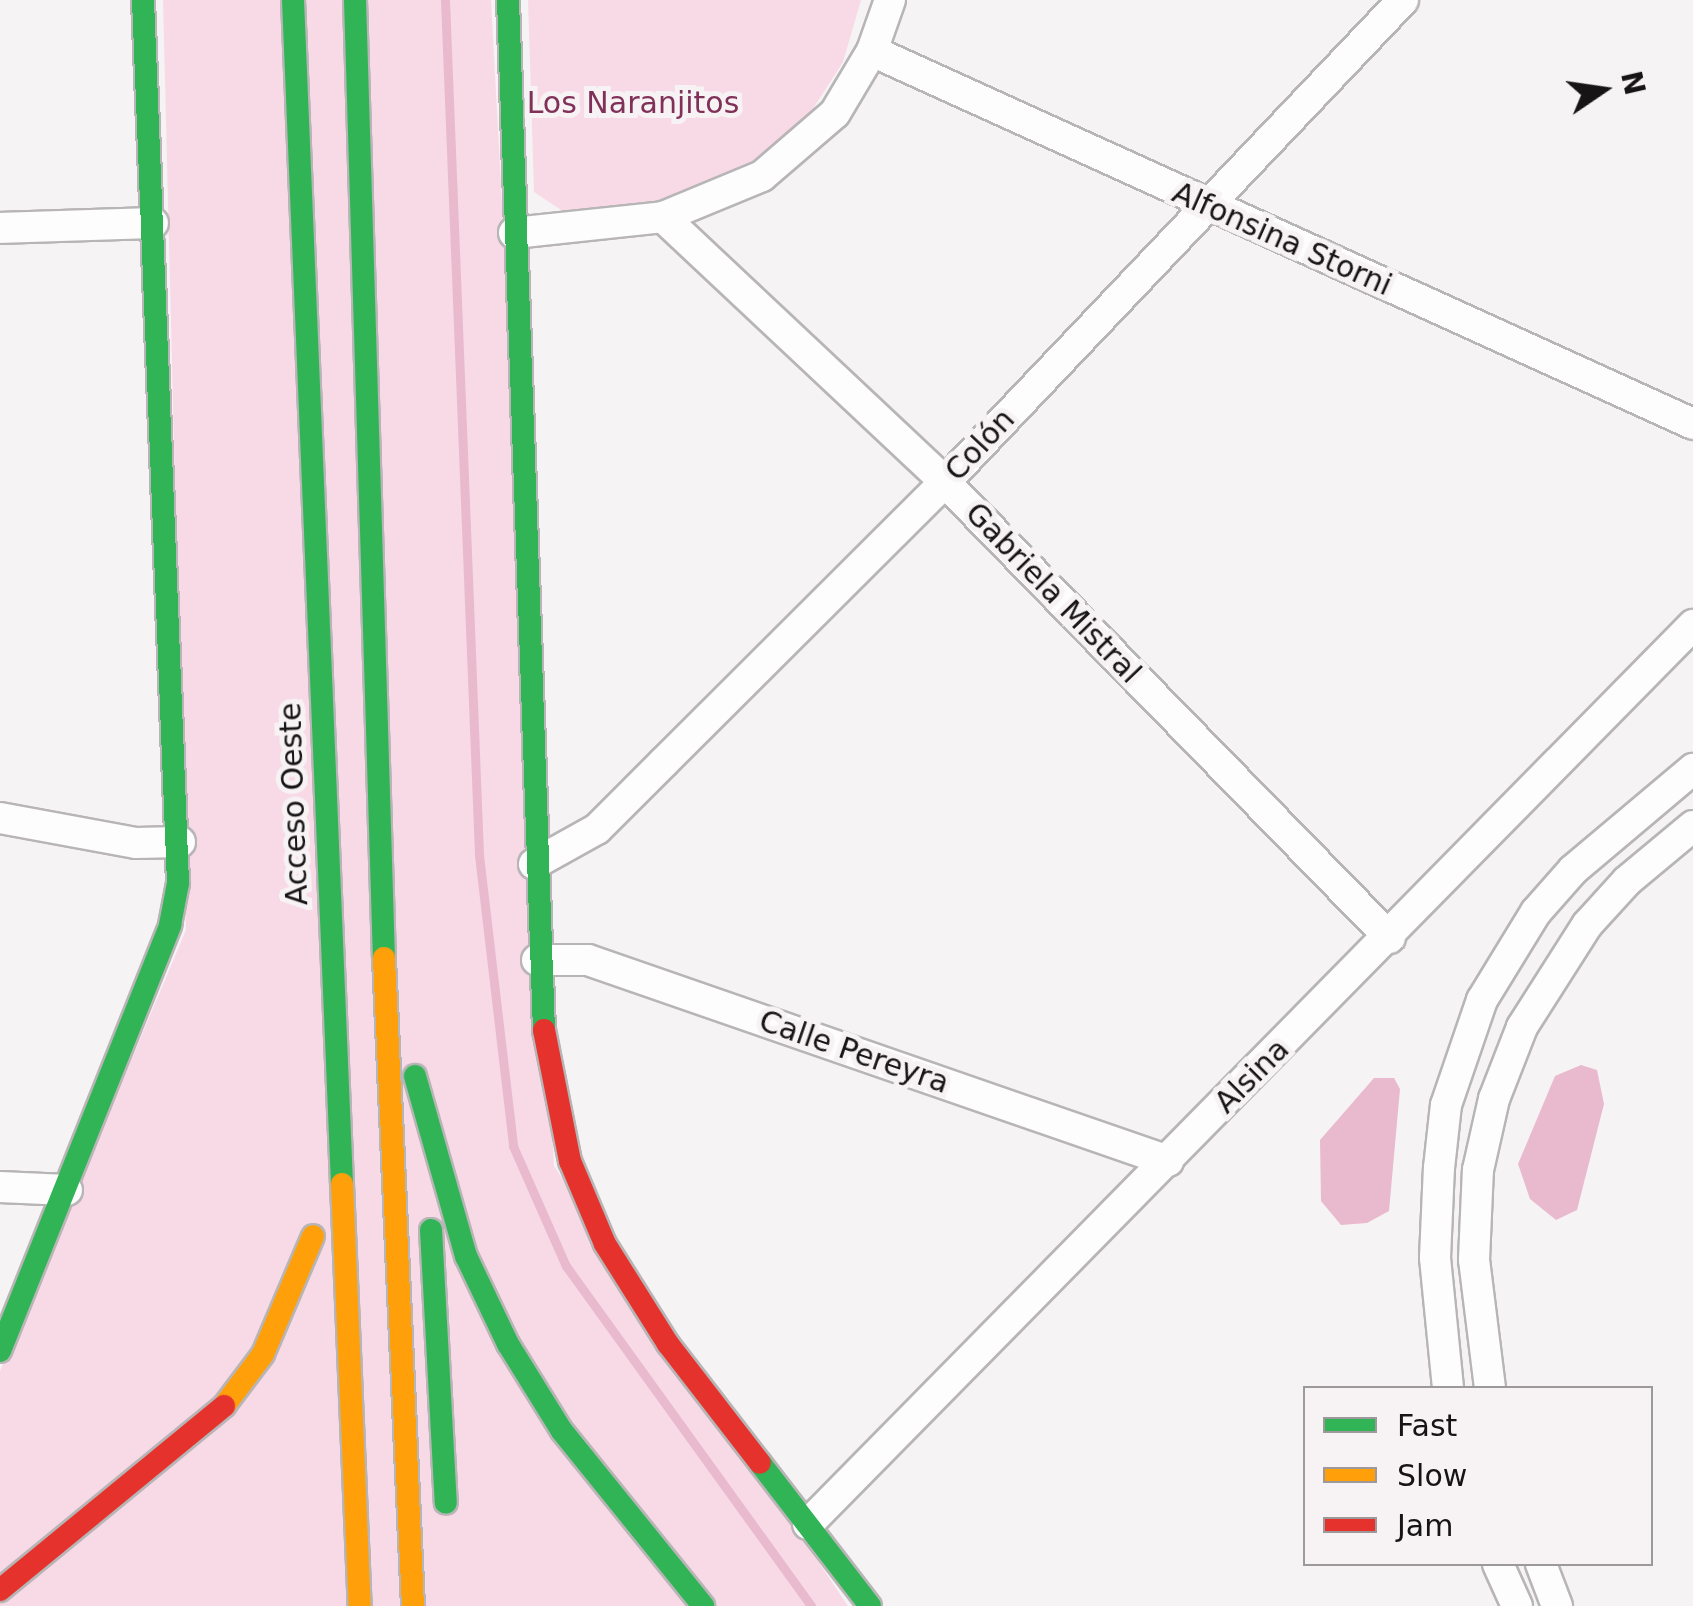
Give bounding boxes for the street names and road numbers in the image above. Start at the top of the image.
street label: Alfonsina Storni [1167,175,1397,303]
street label: Colón [938,402,1022,488]
street label: Gabriela Mistral [958,495,1148,691]
street label: Acceso Oeste [272,702,316,906]
street label: Calle Pereyra [754,1003,954,1101]
street label: Alsina [1207,1031,1297,1121]

